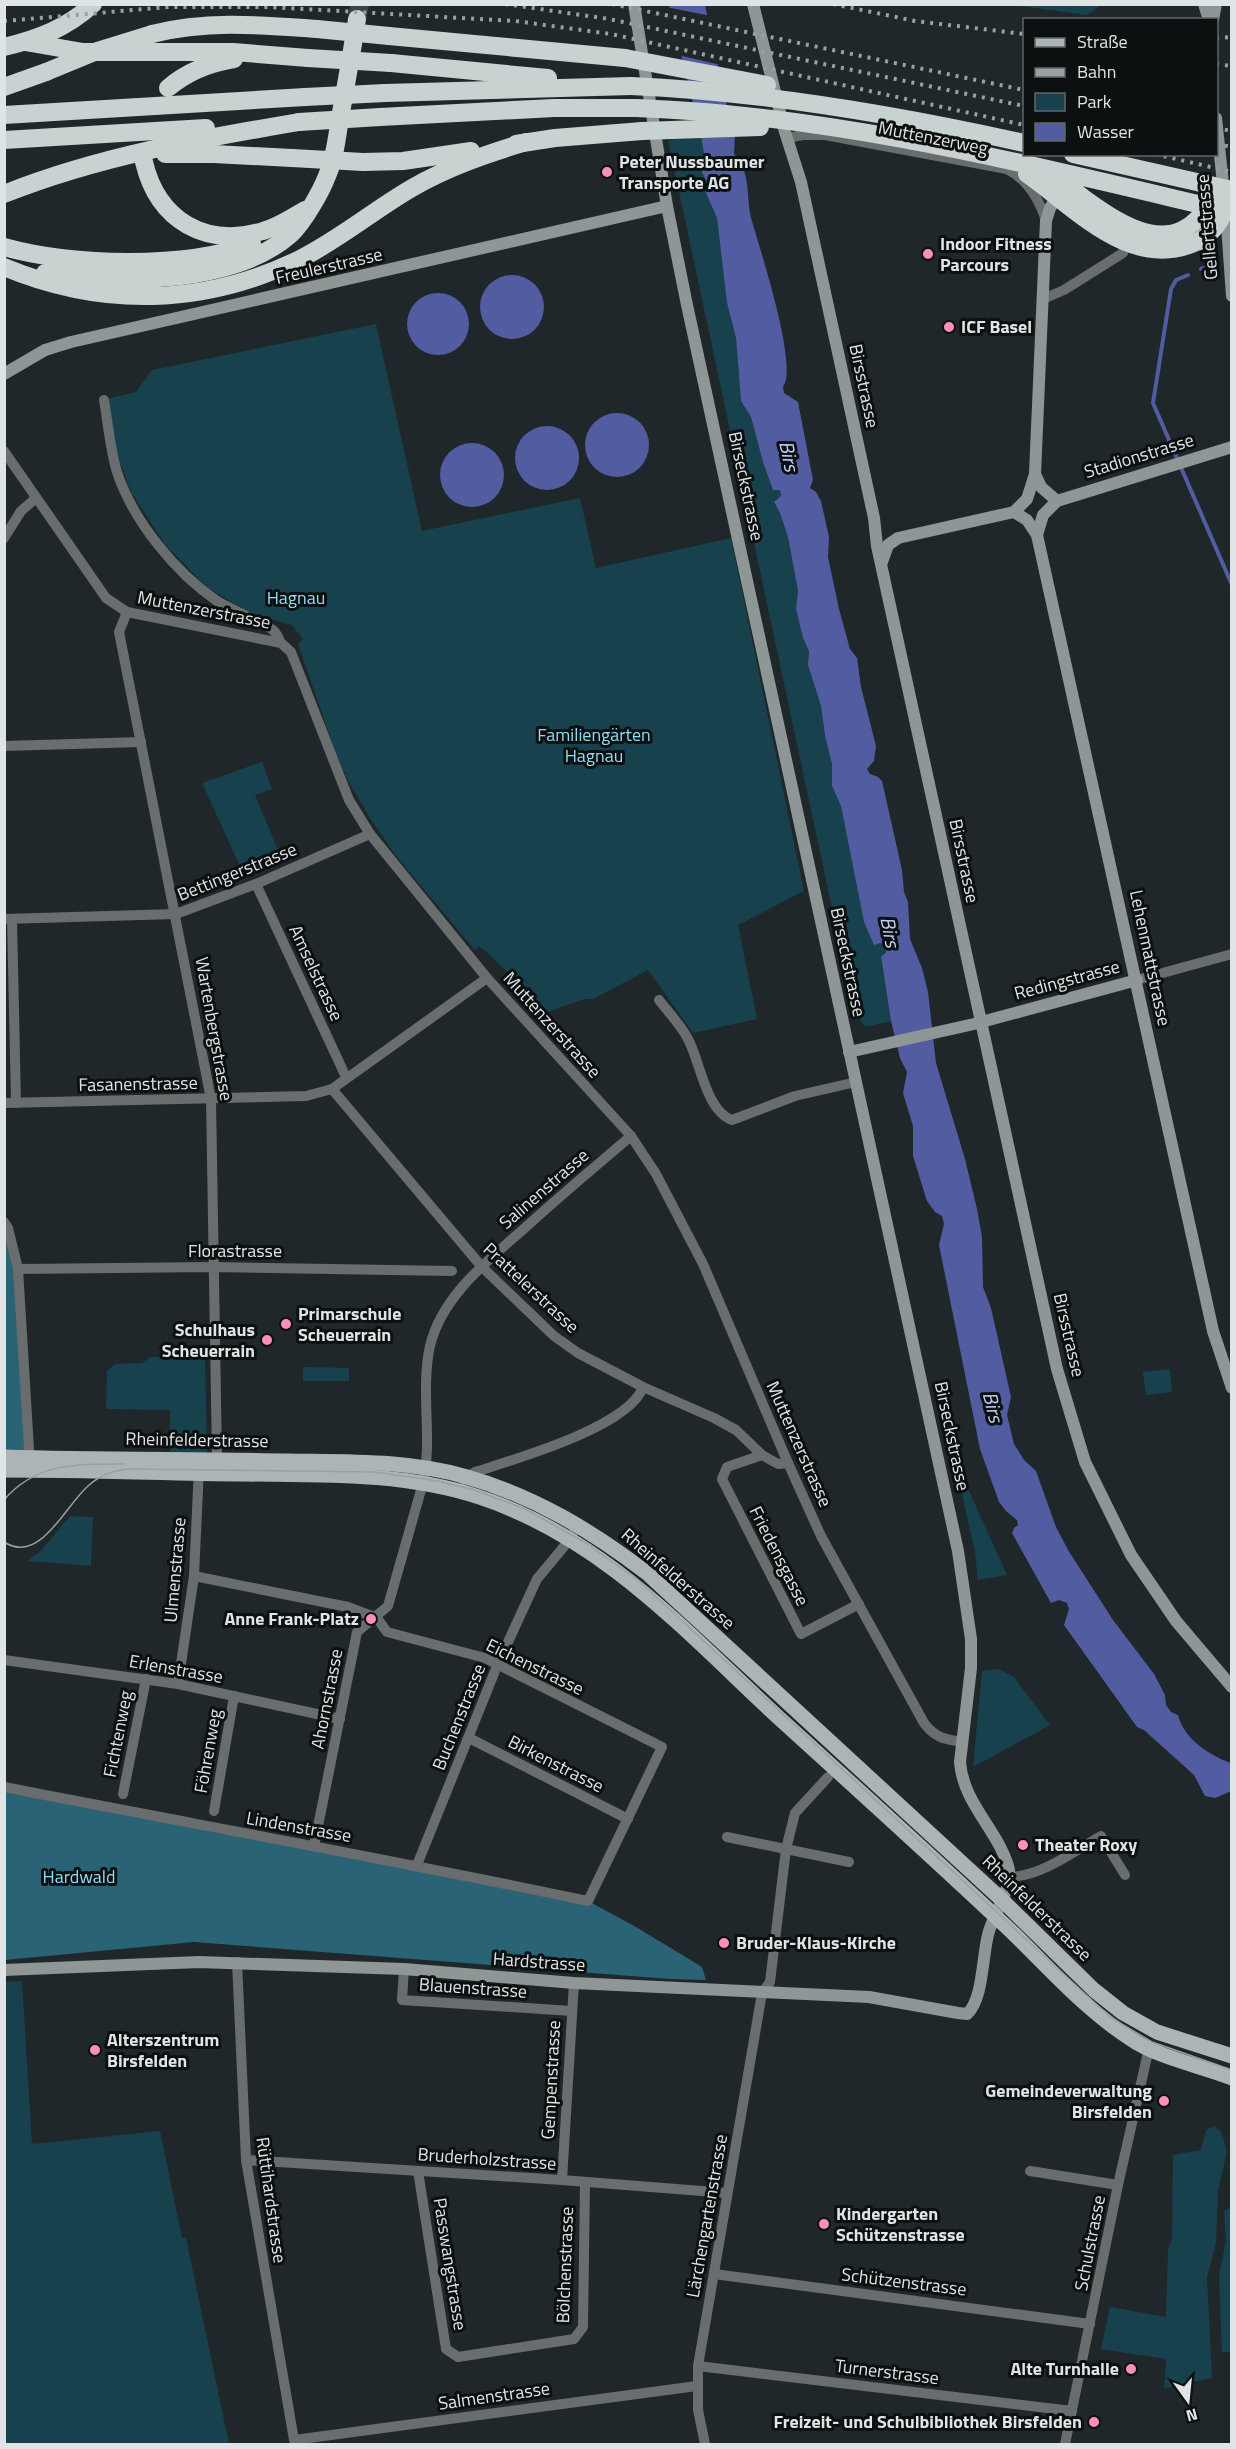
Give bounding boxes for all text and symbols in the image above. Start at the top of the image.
legend [1023,18,1218,156]
text: Straße [1077,28,1128,55]
text: Bahn [1077,58,1116,85]
text: Park [1077,88,1112,115]
street label: Muttenzerweg [876,114,990,161]
text: Wasser [1077,118,1134,145]
place label: Peter Nussbaumer Transporte AG [619,148,765,196]
marker: Peter Nussbaumer Transporte AG [600,165,614,179]
street label: Gellertstrasse [1188,173,1225,281]
place label: Indoor Fitness Parcours [940,230,1052,278]
street label: Freulerstrasse [273,240,385,291]
marker: Indoor Fitness Parcours [921,247,935,261]
place label: ICF Basel [961,313,1032,340]
marker: ICF Basel [942,320,956,334]
street label: Birsstrasse [842,341,887,430]
street label: Stadionstrasse [1081,426,1197,485]
street label: Birseckstrasse [722,429,771,543]
water label: Birs [771,438,808,475]
street label: Muttenzerstrasse [135,583,273,636]
park label: Hagnau [267,584,325,611]
park label: Familiengärten Hagnau [537,721,651,769]
street label: Birsstrasse [942,816,987,905]
street label: Bettingerstrasse [173,835,301,908]
street label: Lehenmattstrasse [1123,887,1178,1028]
street label: Birseckstrasse [824,905,873,1019]
water label: Birs [872,914,909,951]
street label: Amselstrasse [282,920,350,1025]
street label: Redingstrasse [1011,952,1123,1007]
street label: Wartenbergstrasse [189,955,240,1103]
street label: Muttenzerstrasse [497,965,608,1084]
street label: Fasanenstrasse [78,1069,198,1098]
street label: Salinenstrasse [493,1142,594,1235]
street label: Prattelerstrasse [477,1236,585,1339]
street label: Florastrasse [188,1237,282,1264]
street label: Birsstrasse [1047,1290,1092,1380]
place label: Primarschule Scheuerrain [298,1300,401,1348]
place label: Schulhaus Scheuerrain [162,1316,255,1364]
marker: Primarschule Scheuerrain [279,1317,293,1331]
marker: Schulhaus Scheuerrain [260,1333,274,1347]
street label: Muttenzerstrasse [760,1377,839,1511]
street label: Birseckstrasse [928,1379,977,1493]
water label: Birs [975,1388,1013,1427]
street label: Rheinfelderstrasse [125,1425,269,1454]
street label: Friedensgasse [743,1501,816,1610]
street label: Ulmenstrasse [156,1516,193,1624]
street label: Rheinfelderstrasse [615,1521,741,1636]
place label: Anne Frank-Platz [224,1605,359,1632]
marker: Anne Frank-Platz [364,1612,378,1626]
street label: Eichenstrasse [482,1631,589,1702]
street label: Ahornstrasse [304,1646,349,1751]
street label: Erlenstrasse [127,1647,225,1690]
street label: Buchenstrasse [425,1660,492,1774]
street label: Fichtenweg [96,1688,139,1780]
street label: Föhrenweg [187,1707,228,1795]
street label: Birkenstrasse [504,1728,609,1799]
street label: Lindenstrasse [244,1804,354,1849]
place label: Theater Roxy [1035,1831,1137,1858]
marker: Theater Roxy [1016,1838,1030,1852]
street label: Rheinfelderstrasse [976,1848,1098,1967]
park label: Hardwald [42,1863,116,1890]
place label: Bruder-Klaus-Kirche [736,1929,896,1956]
marker: Bruder-Klaus-Kirche [717,1936,731,1950]
street label: Hardstrasse [492,1945,586,1978]
street label: Blauenstrasse [418,1970,528,2005]
street label: Gempenstrasse [534,2020,567,2140]
place label: Alterszentrum Birsfelden [107,2026,219,2074]
marker: Alterszentrum Birsfelden [88,2043,102,2057]
place label: Gemeindeverwaltung Birsfelden [985,2077,1152,2125]
marker: Gemeindeverwaltung Birsfelden [1157,2094,1171,2108]
street label: Lärchengartenstrasse [679,2132,734,2300]
street label: Rüttihardstrasse [249,2135,294,2265]
street label: Bruderholzstrasse [417,2140,557,2177]
street label: Schulstrasse [1067,2193,1112,2293]
street label: Passwangstrasse [427,2196,474,2332]
place label: Kindergarten Schützenstrasse [836,2200,965,2248]
street label: Bölchenstrasse [549,2206,580,2324]
marker: Kindergarten Schützenstrasse [817,2217,831,2231]
street label: Schützenstrasse [840,2260,968,2303]
street label: Turnerstrasse [834,2352,941,2391]
place label: Alte Turnhalle [1010,2355,1119,2382]
marker: Alte Turnhalle [1124,2362,1138,2376]
north arrow [1158,2371,1218,2431]
street label: Salmenstrasse [436,2374,552,2417]
text: N [1183,2402,1200,2429]
place label: Freizeit- und Schulbibliothek Birsfelden [774,2408,1082,2435]
marker: Freizeit- und Schulbibliothek Birsfelden [1087,2415,1101,2429]

